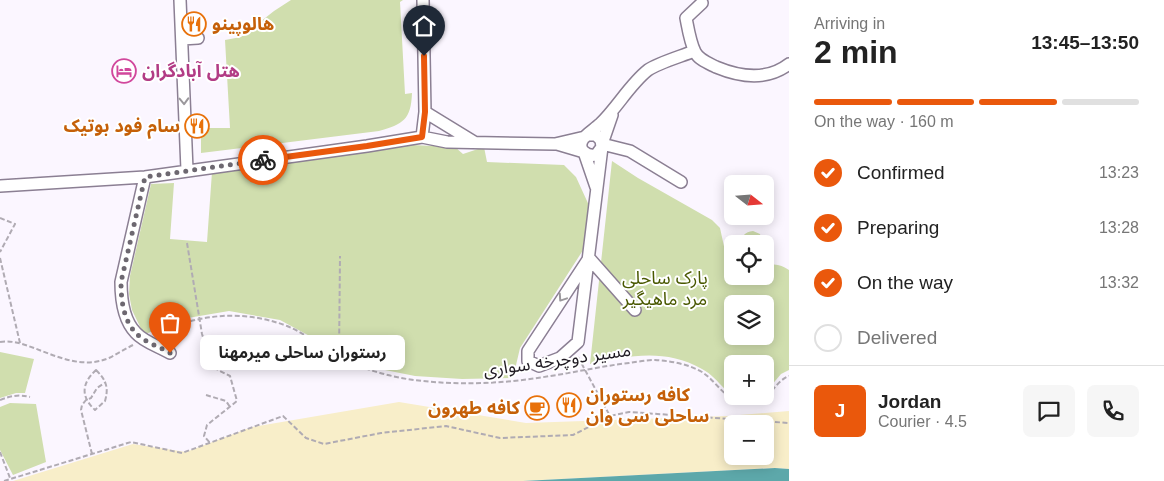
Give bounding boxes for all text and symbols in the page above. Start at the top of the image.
pin [403,5,445,56]
restaurant icon: هالوپینو [181,11,207,37]
icon: home [410,12,438,40]
place label: هالوپینو [212,14,274,36]
text: Arriving in [814,15,885,32]
text: 13:45–13:50 [1031,32,1139,53]
text: 2 min [814,34,898,70]
hotel icon: هتل آبادگران [111,58,137,84]
place label: هتل آبادگران [142,60,240,82]
one-way arrow [179,97,190,105]
restaurant icon: سام فود بوتیک [184,113,210,139]
text: On the way · 160 m [814,113,954,130]
place label: سام فود بوتیک [63,116,180,139]
courier [238,135,288,185]
icon: bike [249,146,277,174]
icon: check [814,159,842,187]
text: Confirmed [857,162,945,183]
text: 13:23 [1099,164,1139,181]
north arrow [724,175,774,225]
map controls [724,175,774,465]
icon: check [814,214,842,242]
text: Preparing [857,217,939,238]
text: 13:28 [1099,219,1139,236]
button: locate [724,235,774,285]
park label: پارک ساحلی مرد ماهیگیر [622,268,708,310]
icon: check [814,269,842,297]
text: On the way [857,272,953,293]
text: 13:32 [1099,274,1139,291]
one-way arrow [559,293,569,302]
button: layers [724,295,774,345]
pin [149,302,191,353]
icon: bag [156,309,184,337]
text: Delivered [857,327,937,348]
callout: رستوران ساحلی میرمهنا [200,336,405,370]
street label: مسیر دوچرخه سواری [482,340,632,381]
text: رستوران ساحلی میرمهنا [218,344,387,361]
button: + [724,355,774,405]
place label: کافه رستوران ساحلی سی وان [586,385,709,426]
button: chat [1023,385,1075,437]
button: phone [1087,385,1139,437]
text: Jordan [878,391,941,412]
restaurant icon: کافه رستوران ساحلی سی وان [556,392,582,418]
cafe icon: کافه طهرون [524,395,550,421]
place label: کافه طهرون [428,398,521,419]
text: J [835,400,845,421]
text: Courier · 4.5 [878,413,967,430]
button: − [724,415,774,465]

